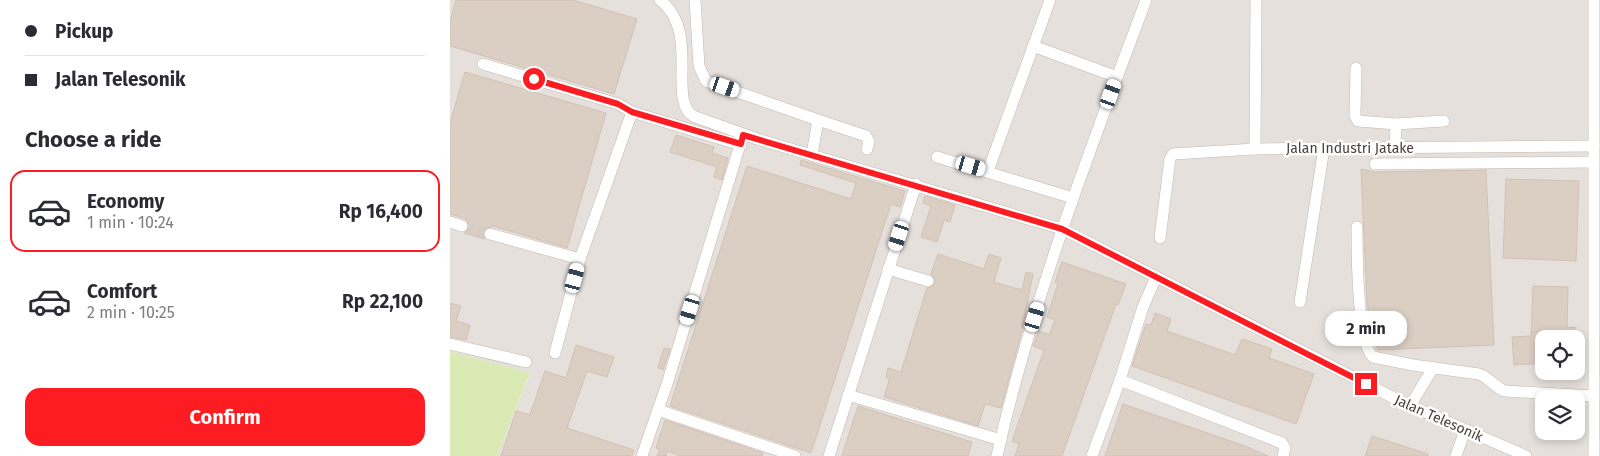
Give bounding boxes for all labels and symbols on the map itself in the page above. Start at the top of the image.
route start [523,68,545,90]
car [708,75,741,99]
car [1098,77,1123,111]
street label: Jalan Industri Jatake [1286,140,1414,157]
car [954,155,987,177]
car [887,219,910,253]
car [563,262,586,294]
car [678,293,701,327]
car [1023,300,1046,334]
callout: 2 min [1325,312,1407,346]
route end [1355,373,1377,395]
street label: Jalan Telesonik [1392,391,1486,446]

